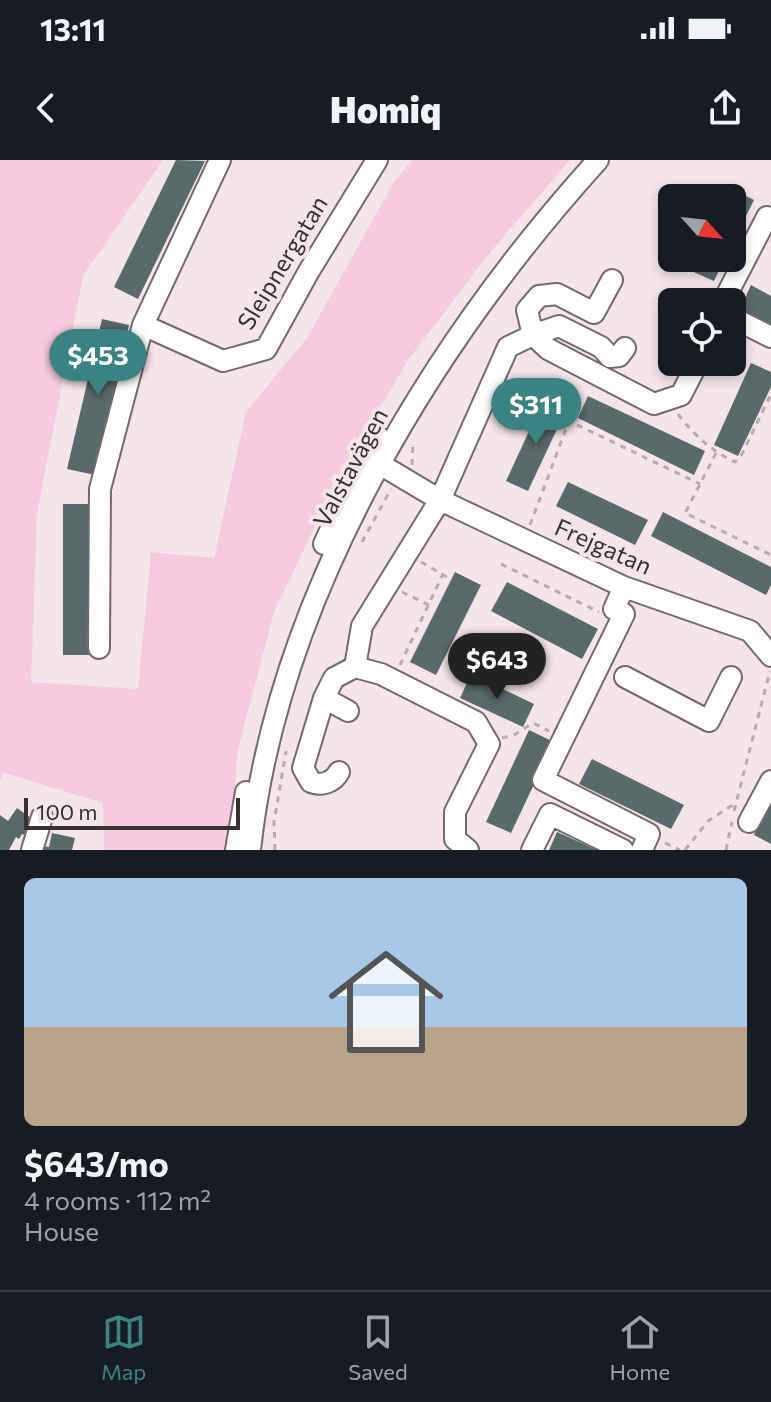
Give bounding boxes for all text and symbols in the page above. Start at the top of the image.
text: 13:11 [40,10,106,47]
icon: back [24,86,68,130]
text: Homiq [330,86,441,130]
icon: share [703,86,747,130]
north arrow [658,184,746,272]
map controls [658,184,746,376]
street label: Sleipnergatan [230,190,333,334]
button: locate [658,288,746,376]
pin: $453 [51,329,145,397]
text: $453 [67,339,129,370]
pin: $311 [489,378,583,446]
text: $311 [509,388,563,419]
street label: Valstavägen [306,403,393,532]
street label: Frejgatan [551,511,657,580]
pin: $643 [450,633,544,701]
text: $643 [466,643,528,674]
scale bar [24,794,240,830]
text: 100 m [36,798,98,825]
icon: home [314,930,458,1074]
text: $643/mo [24,1142,169,1184]
text: 4 rooms · 112 m² [24,1184,211,1215]
text: House [24,1215,99,1246]
tab: Map [101,1310,146,1385]
tab: Saved [348,1310,408,1385]
tab: Home [610,1310,670,1385]

